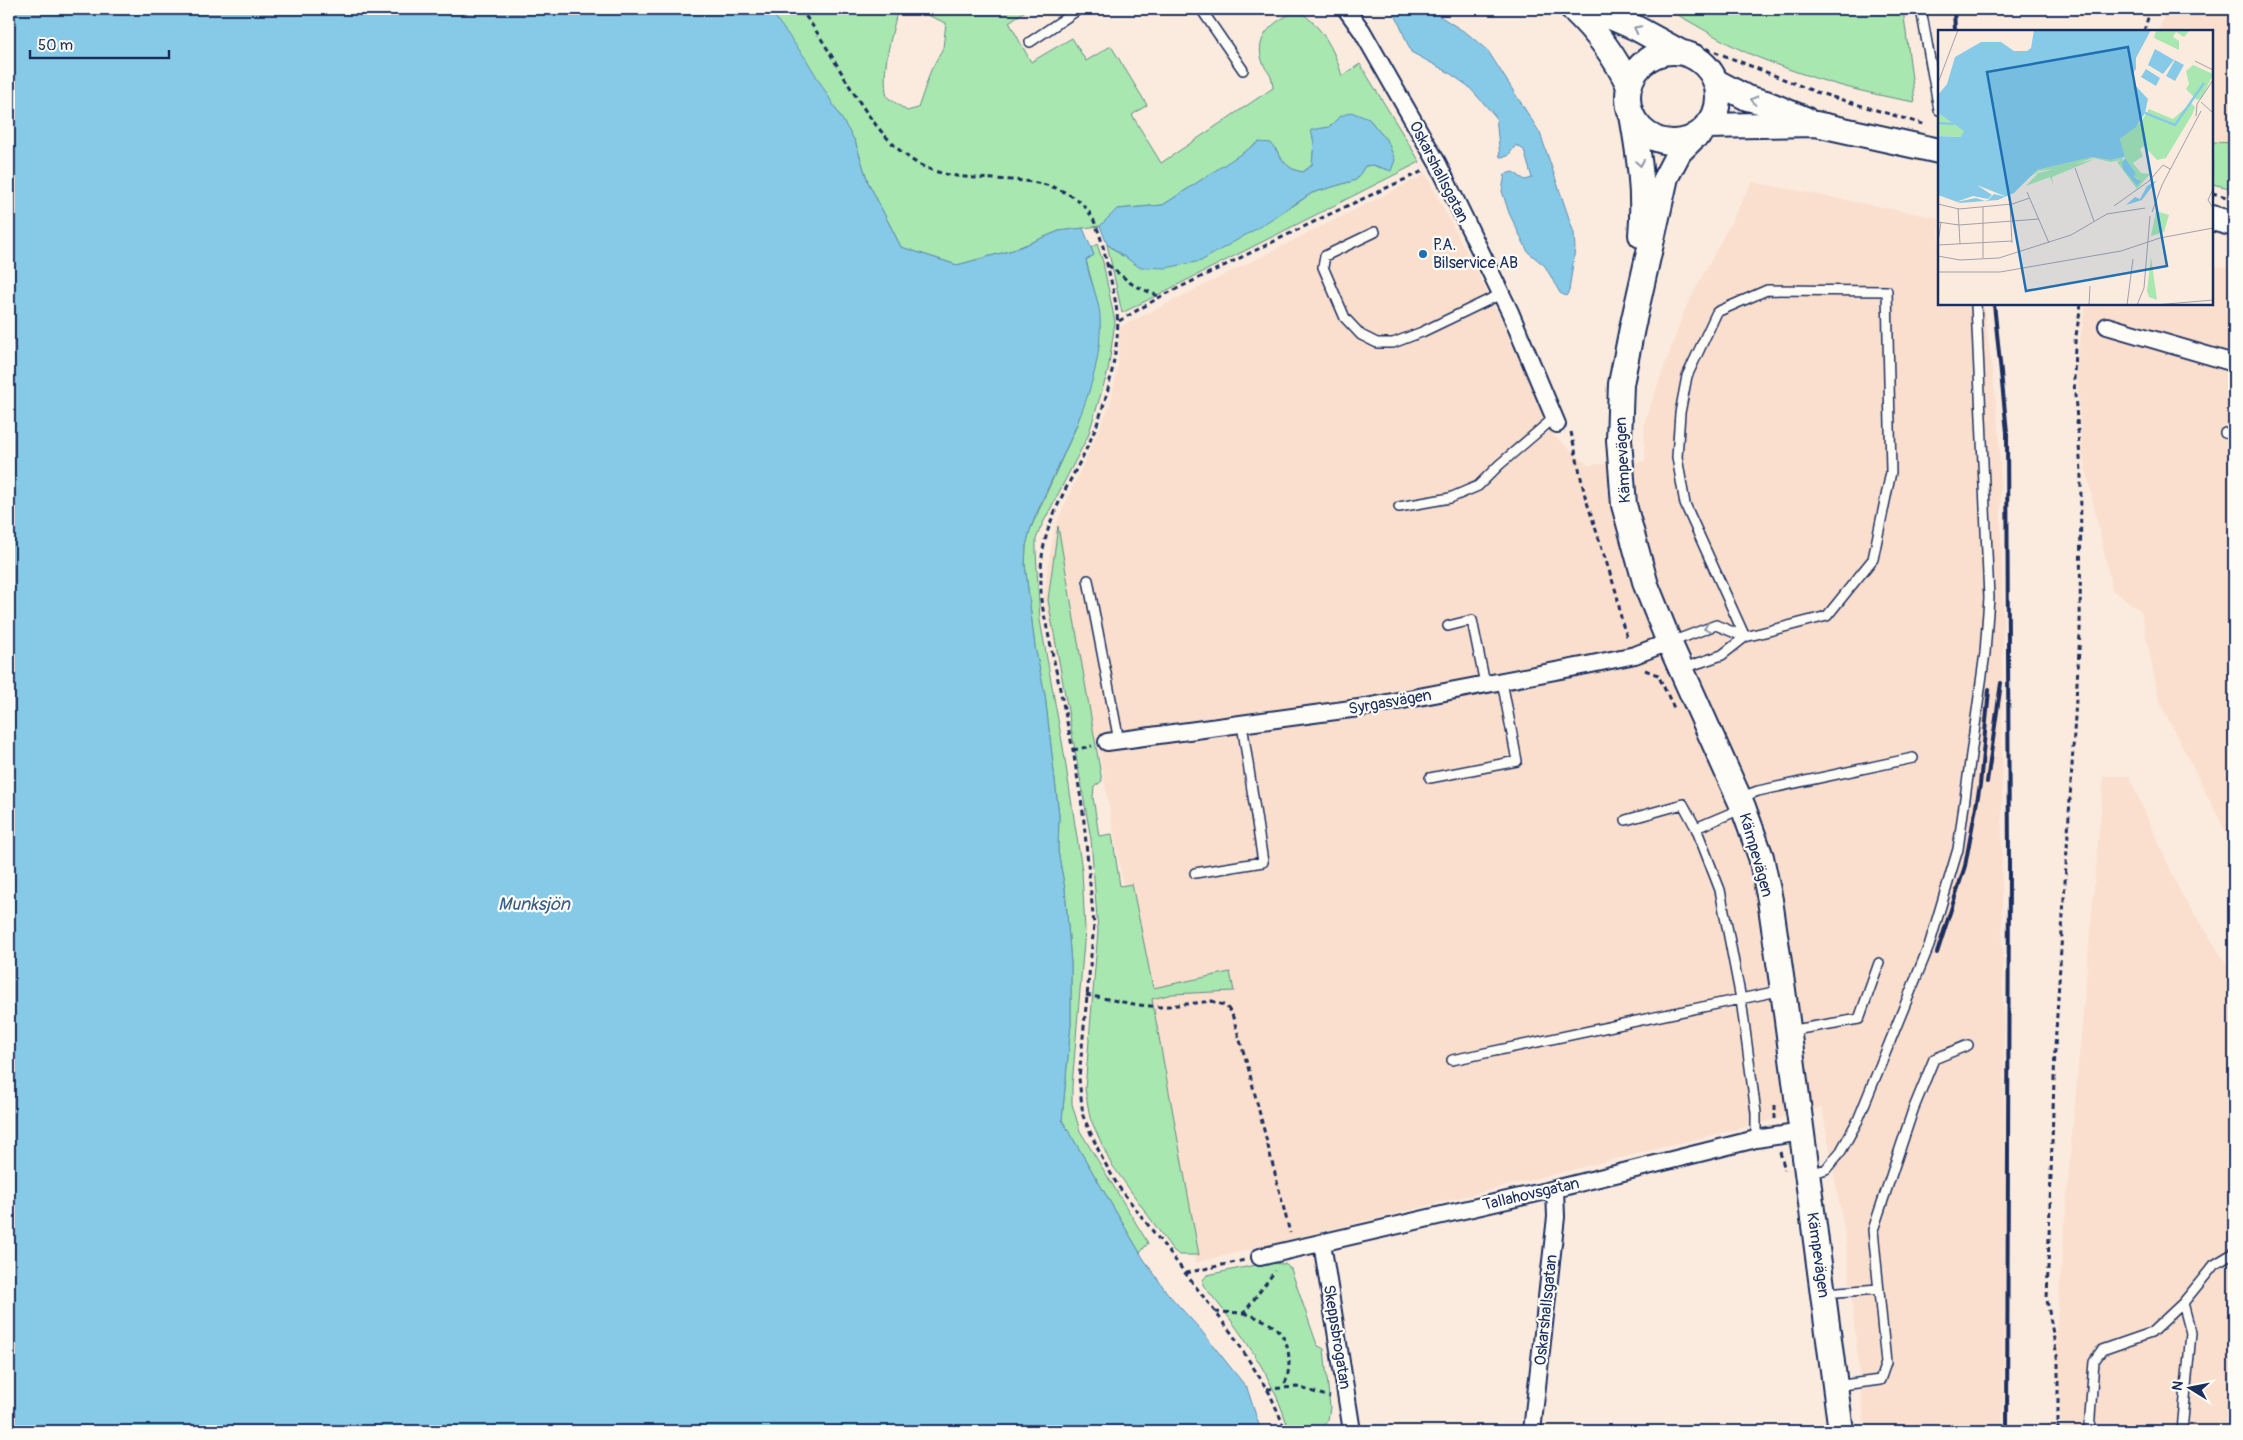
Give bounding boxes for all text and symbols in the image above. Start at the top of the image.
one-way arrow [1634,25,1643,35]
scale bar [30,28,169,60]
inset map [1938,30,2213,305]
text: 50 m [38,36,73,55]
one-way arrow [1750,95,1759,106]
street label: Oskarshallsgatan [1405,118,1473,226]
one-way arrow [1635,159,1645,167]
place label: P.A. Bilservice AB [1433,235,1518,273]
marker: P.A. Bilservice AB [1417,248,1429,260]
street label: Kämpevägen [1611,416,1635,504]
one-way arrow [1703,622,1712,632]
street label: Syrgasvägen [1347,685,1433,719]
street label: Kämpevägen [1734,811,1778,899]
water label: Munksjön [498,893,571,916]
street label: Tallahovsgatan [1481,1173,1581,1215]
street label: Kämpevägen [1802,1211,1834,1299]
street label: Oskarshallsgatan [1530,1254,1562,1366]
street label: Skeppsbrogatan [1319,1283,1355,1391]
north arrow [2166,1362,2216,1412]
text: N [2168,1380,2187,1392]

